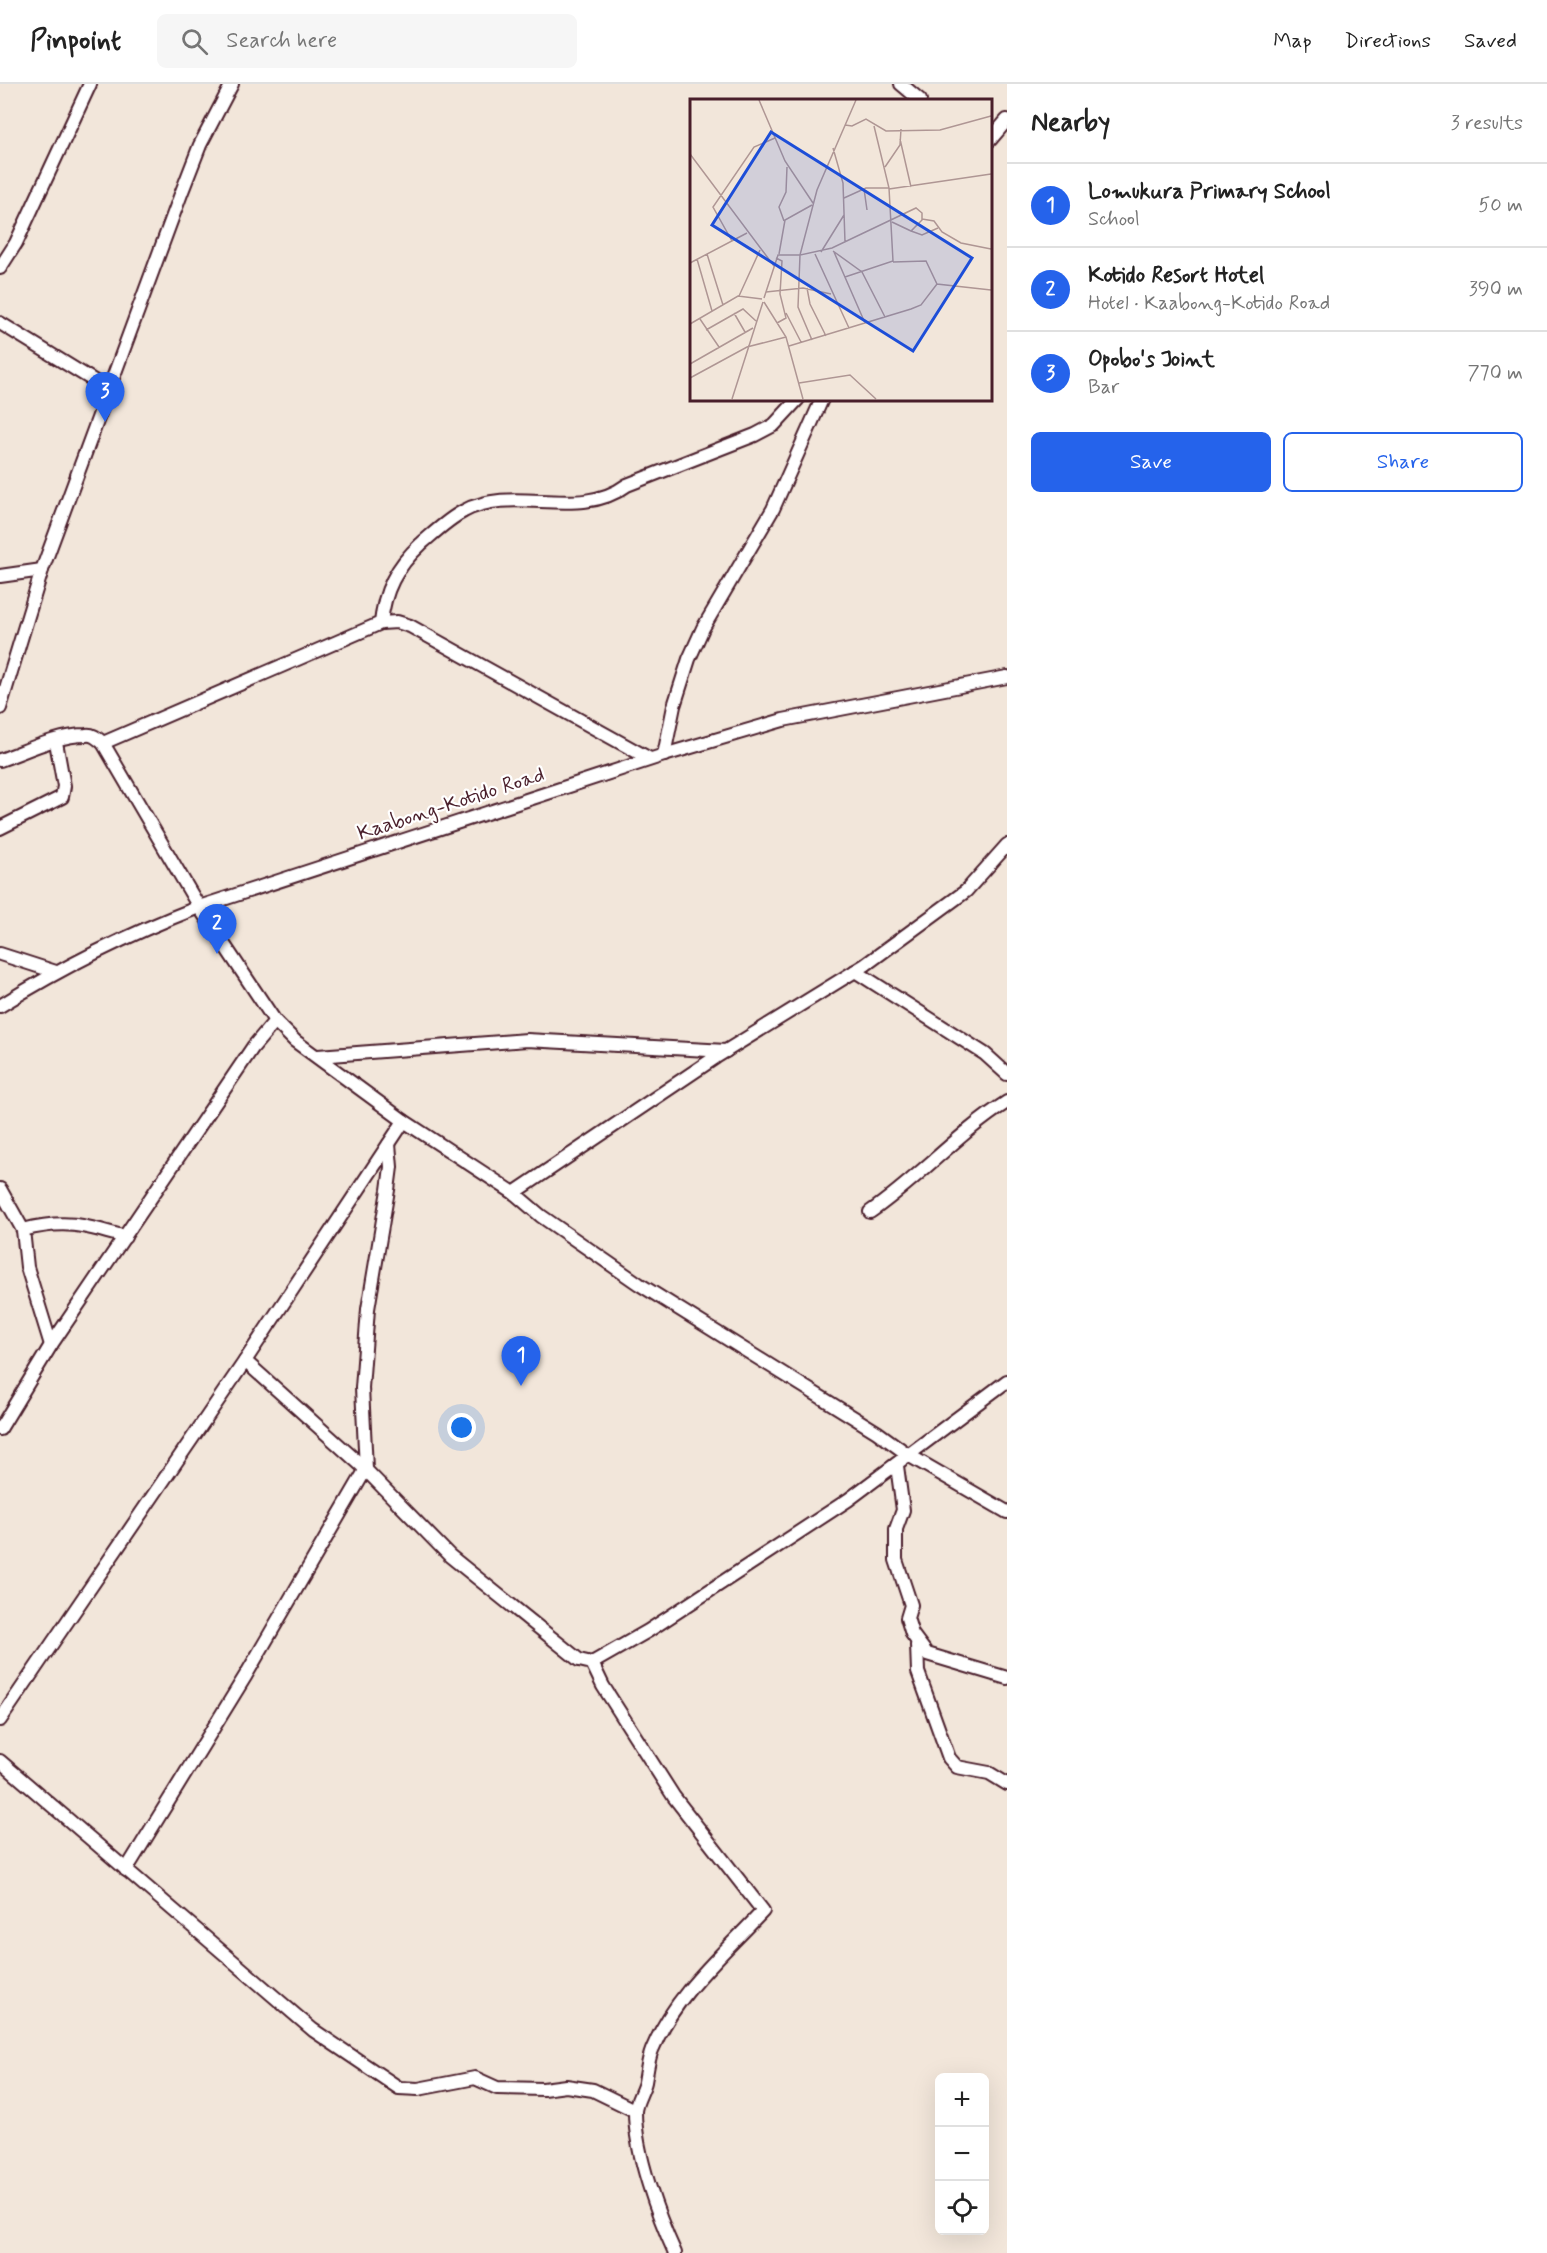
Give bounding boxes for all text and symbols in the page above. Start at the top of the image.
search box [157,14,577,68]
text: Pinpoint [30,23,121,60]
icon: search [178,25,211,58]
text: Search here [226,27,337,55]
text: Map [1273,27,1312,55]
text: Directions [1345,27,1431,55]
text: Saved [1464,27,1517,55]
inset map [690,99,992,400]
text: Nearby [1031,106,1110,140]
text: 3 results [1451,110,1523,137]
text: Lomukura Primary School [1088,178,1331,206]
text: 1 [1046,192,1055,219]
text: 50 m [1478,192,1523,219]
text: School [1088,206,1140,233]
text: Kotido Resort Hotel [1088,262,1264,290]
text: 2 [1046,276,1055,303]
text: 390 m [1469,276,1523,303]
text: Hotel · Kaabong-Kotido Road [1088,290,1330,317]
text: Opobo's Joint [1088,346,1215,374]
text: 3 [1046,360,1055,387]
text: 770 m [1467,360,1523,387]
pin: 3 [86,372,124,422]
text: Bar [1088,374,1119,401]
button: Save [1031,432,1271,492]
button: Share [1283,432,1523,492]
street label: Kaabong-Kotido Road [354,760,548,848]
pin: 2 [198,904,236,954]
pin: 1 [502,1336,540,1386]
your location [447,1413,476,1442]
map controls [935,2073,989,2235]
button: + [935,2073,989,2127]
button: − [935,2127,989,2181]
button: locate [935,2181,989,2235]

